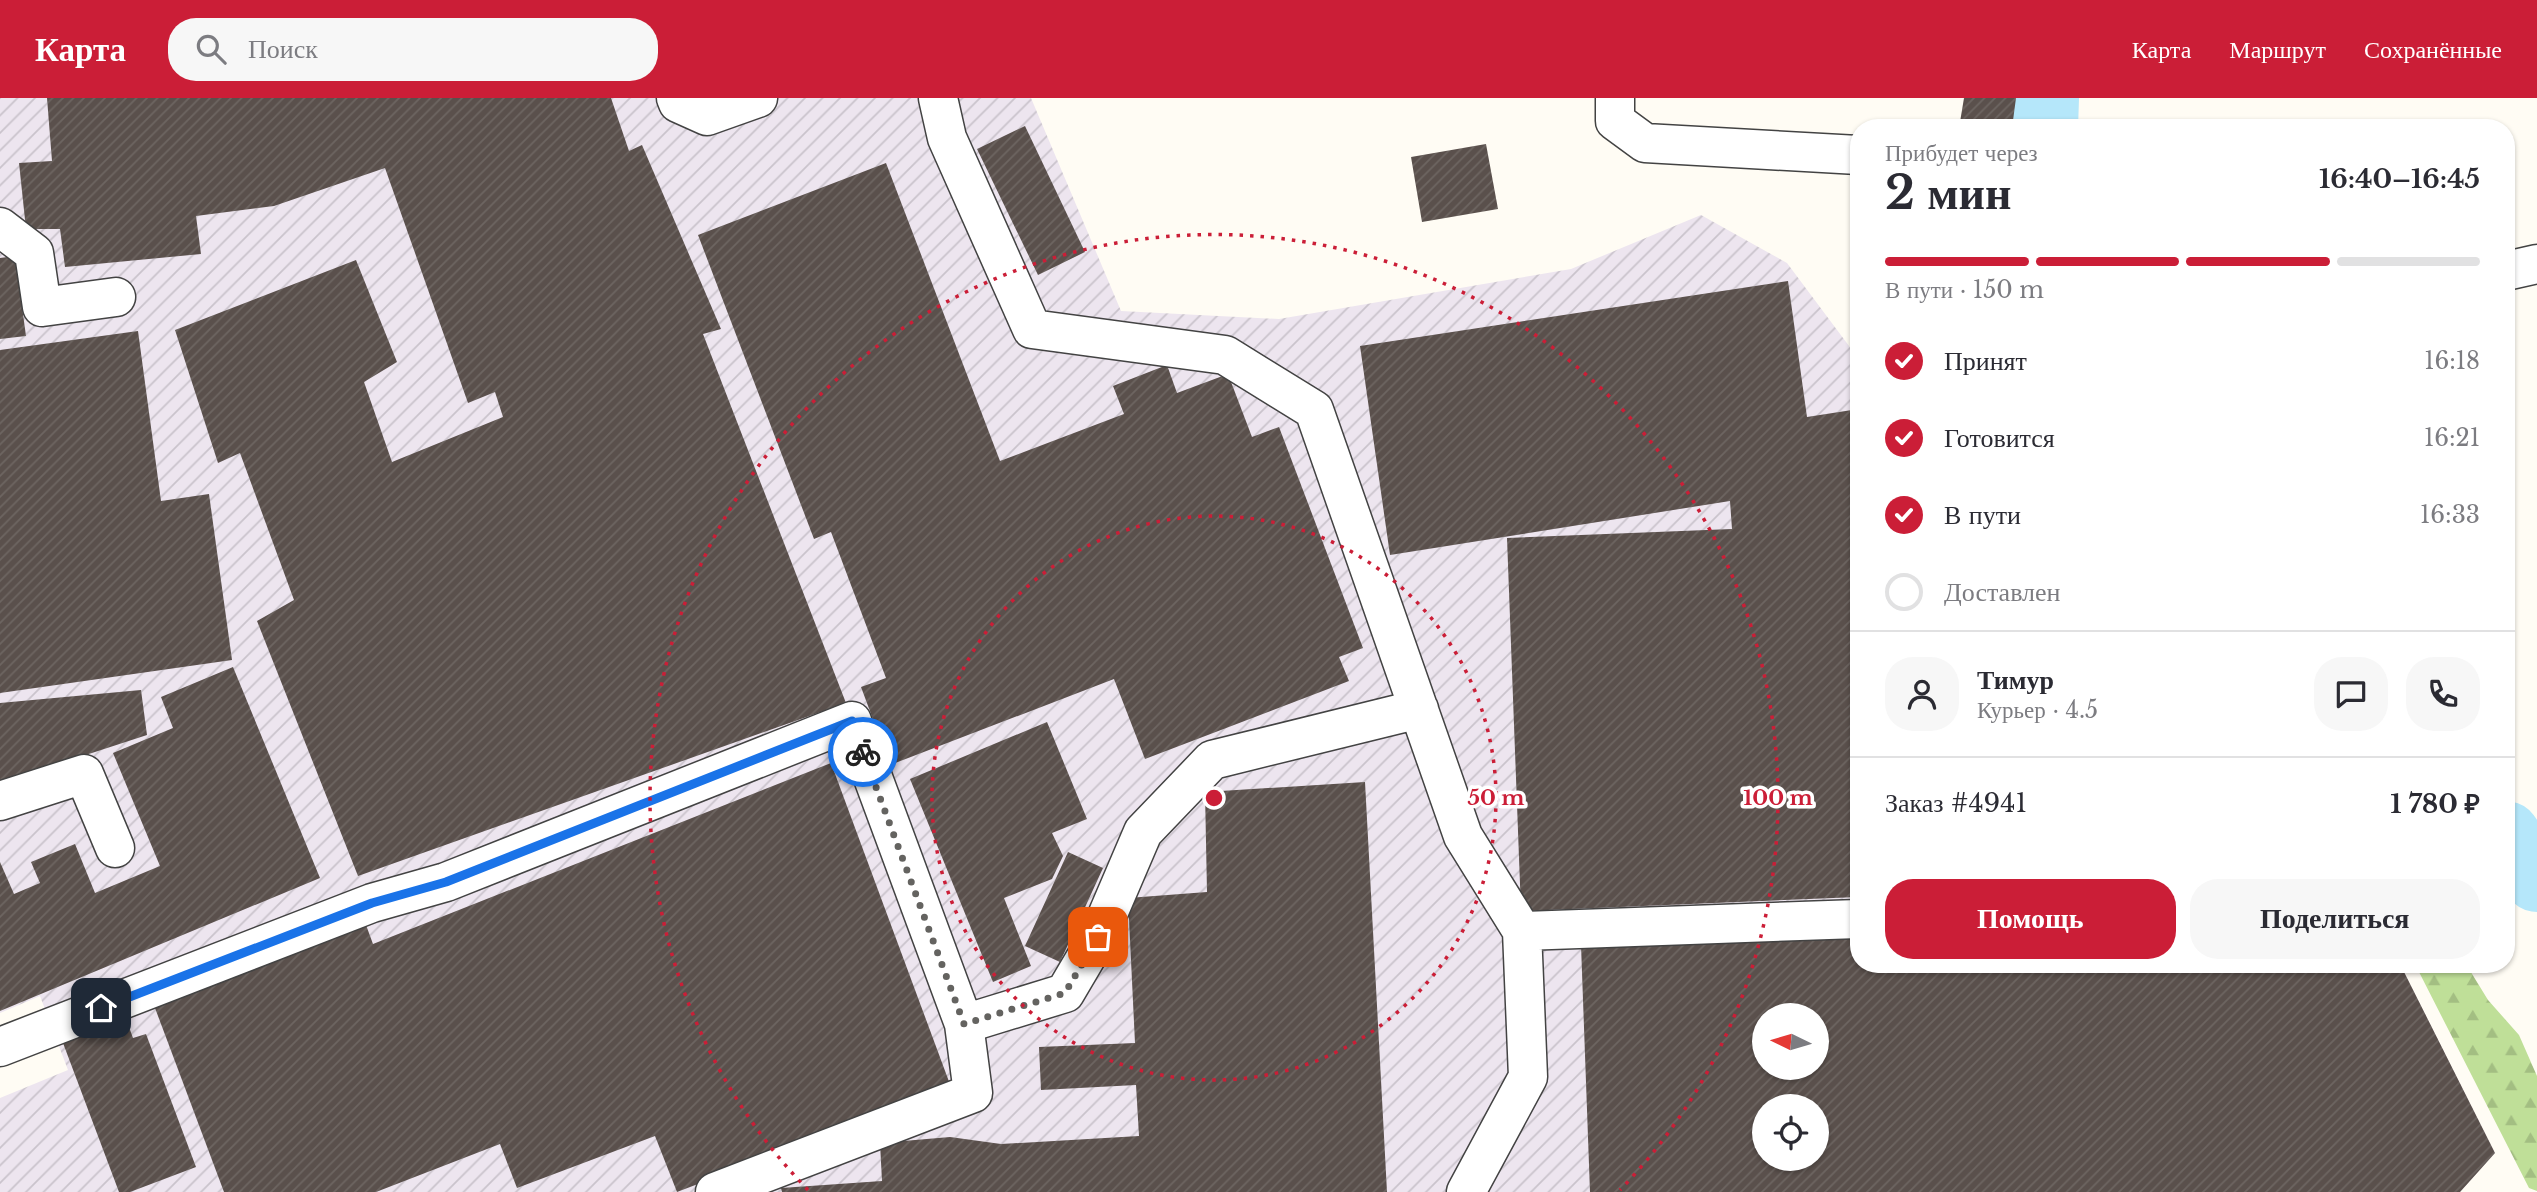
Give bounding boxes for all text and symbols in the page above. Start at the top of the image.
search box [168,18,658,81]
text: Карта [35,29,126,70]
icon: search [192,30,230,68]
text: Поиск [248,33,318,65]
text: Карта [2132,35,2191,64]
text: Маршрут [2229,35,2326,64]
text: Сохранённые [2364,35,2502,64]
text: Прибудет через [1885,139,2038,167]
text: 16:40–16:45 [2319,163,2480,195]
text: 2 мин [1885,164,2012,221]
text: В пути · 150 m [1885,276,2044,304]
icon: check [1885,342,1923,380]
text: Принят [1944,345,2027,377]
text: 16:18 [2424,347,2480,375]
icon: check [1885,419,1923,457]
text: Готовится [1944,422,2055,454]
text: 16:21 [2424,424,2480,452]
icon: check [1885,496,1923,534]
text: В пути [1944,499,2021,531]
text: 16:33 [2420,501,2480,529]
text: Доставлен [1944,576,2061,608]
button: person [1885,657,1959,731]
button: chat [2314,657,2388,731]
button: phone [2406,657,2480,731]
text: Тимур [1977,664,2054,696]
text: Курьер · 4.5 [1977,696,2098,724]
courier [828,717,898,787]
icon: bike [844,733,882,771]
text: 50 m [1467,785,1525,811]
text: 100 m [1743,785,1813,811]
centre of rings [1202,786,1226,810]
text: Заказ #4941 [1885,787,2027,819]
text: 1 780 ₽ [2390,788,2480,820]
button: Помощь [1885,879,2176,959]
button: Поделиться [2190,879,2480,959]
pin [1068,907,1128,967]
icon: bag [1079,918,1117,956]
pin [71,978,131,1038]
icon: home [82,989,120,1027]
north arrow [1752,1003,1829,1080]
map controls [1752,1003,1829,1171]
button: locate [1752,1094,1829,1171]

